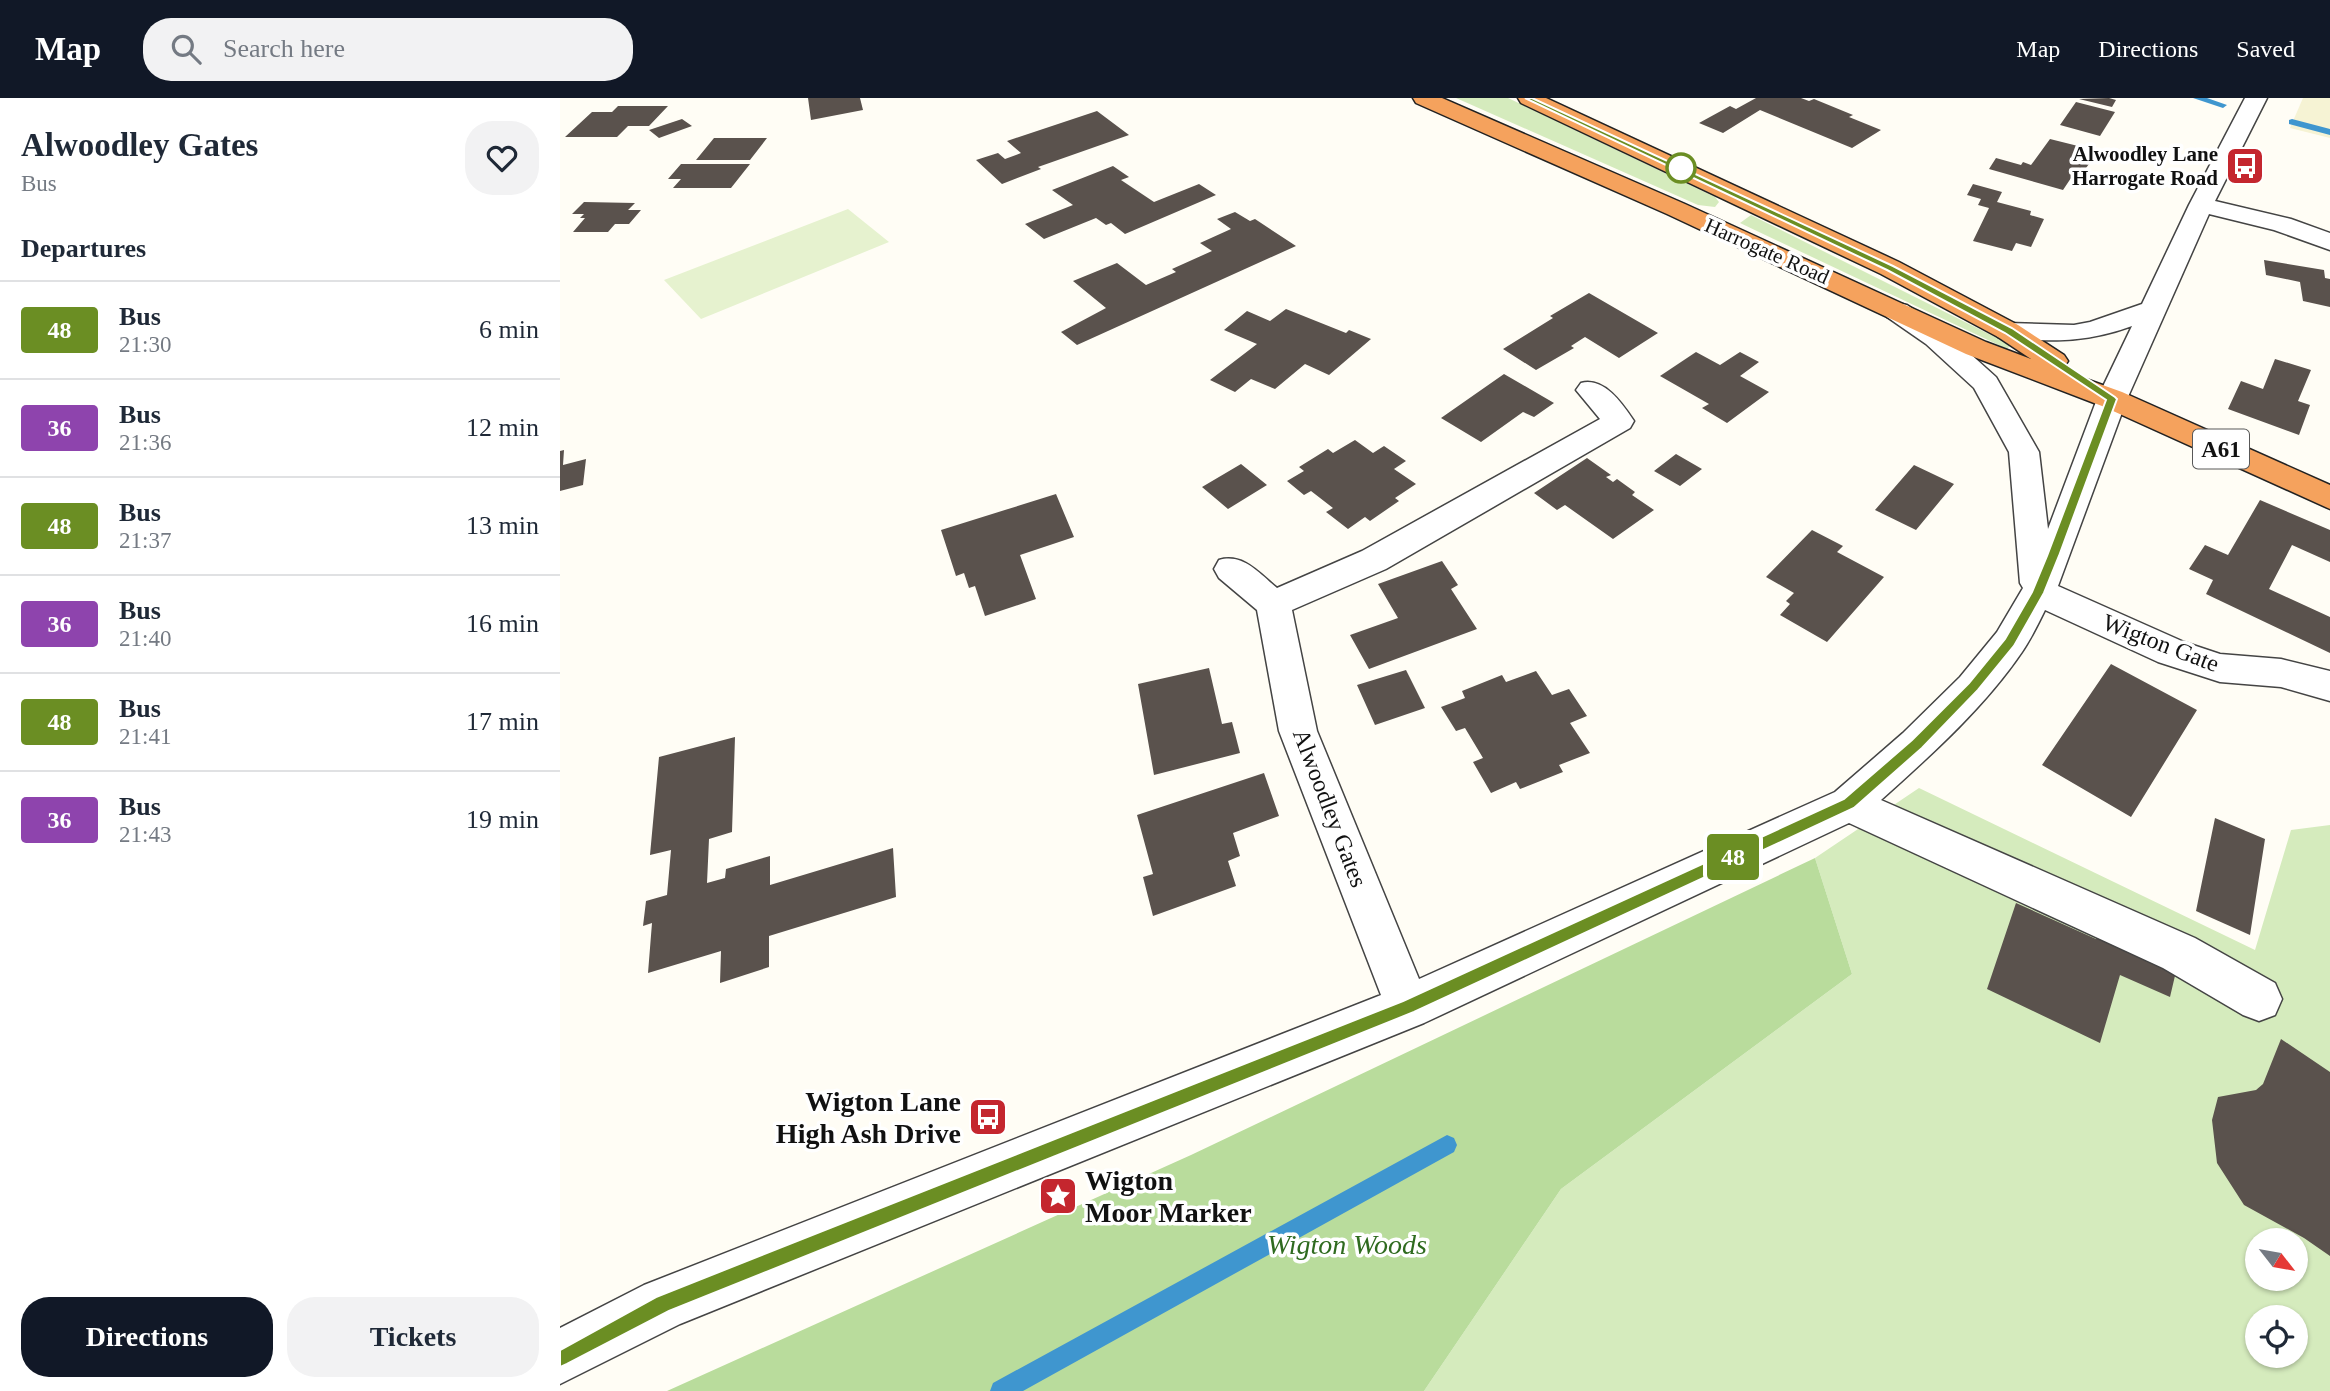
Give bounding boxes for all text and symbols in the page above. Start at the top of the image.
search box [143,18,633,81]
icon: search [167,30,205,68]
text: Map [35,31,101,67]
text: Search here [223,34,345,63]
text: Map [2016,36,2060,62]
text: Directions [2098,36,2198,62]
text: Saved [2236,36,2295,62]
button: heart [465,121,539,195]
text: Alwoodley Gates [21,127,258,163]
place label: Alwoodley Lane Harrogate Road [2072,142,2218,190]
bus stop icon: Alwoodley Lane Harrogate Road [2224,145,2266,187]
unlabelled marker [1666,153,1696,183]
text: Bus [21,171,57,196]
street label: Harrogate Road [1701,213,1833,289]
text: Departures [21,234,146,263]
text: Bus [119,302,161,331]
text: 6 min [479,315,539,344]
text: 48 [48,317,72,343]
text: 21:30 [119,332,171,357]
text: Bus [119,400,161,429]
text: 12 min [466,413,539,442]
text: 36 [48,415,72,441]
text: 21:36 [119,430,171,455]
road number: A61 [2193,430,2249,468]
text: Bus [119,498,161,527]
text: 13 min [466,511,539,540]
text: 48 [48,513,72,539]
text: 21:37 [119,528,171,553]
text: Bus [119,596,161,625]
text: 16 min [466,609,539,638]
street label: Wigton Gate [2099,609,2223,677]
text: 36 [48,611,72,637]
text: 21:40 [119,626,171,651]
text: Bus [119,694,161,723]
text: 17 min [466,707,539,736]
text: 48 [48,709,72,735]
text: 21:41 [119,724,171,749]
street label: Alwoodley Gates [1288,725,1372,891]
text: Bus [119,792,161,821]
text: 19 min [466,805,539,834]
text: 36 [48,807,72,833]
text: 21:43 [119,822,171,847]
line badge: 48 [1702,834,1764,880]
text: 48 [1721,844,1745,870]
place label: Wigton Lane High Ash Drive [776,1086,961,1149]
bus stop icon: Wigton Lane High Ash Drive [967,1096,1009,1138]
place label: Wigton Moor Marker [1085,1165,1252,1228]
place icon: Wigton Moor Marker [1037,1175,1079,1217]
north arrow [2245,1228,2308,1292]
map controls [2245,1228,2308,1368]
park label: Wigton Woods [1267,1229,1427,1260]
button: Directions [21,1297,273,1377]
button: Tickets [287,1297,539,1377]
button: locate [2245,1305,2308,1368]

